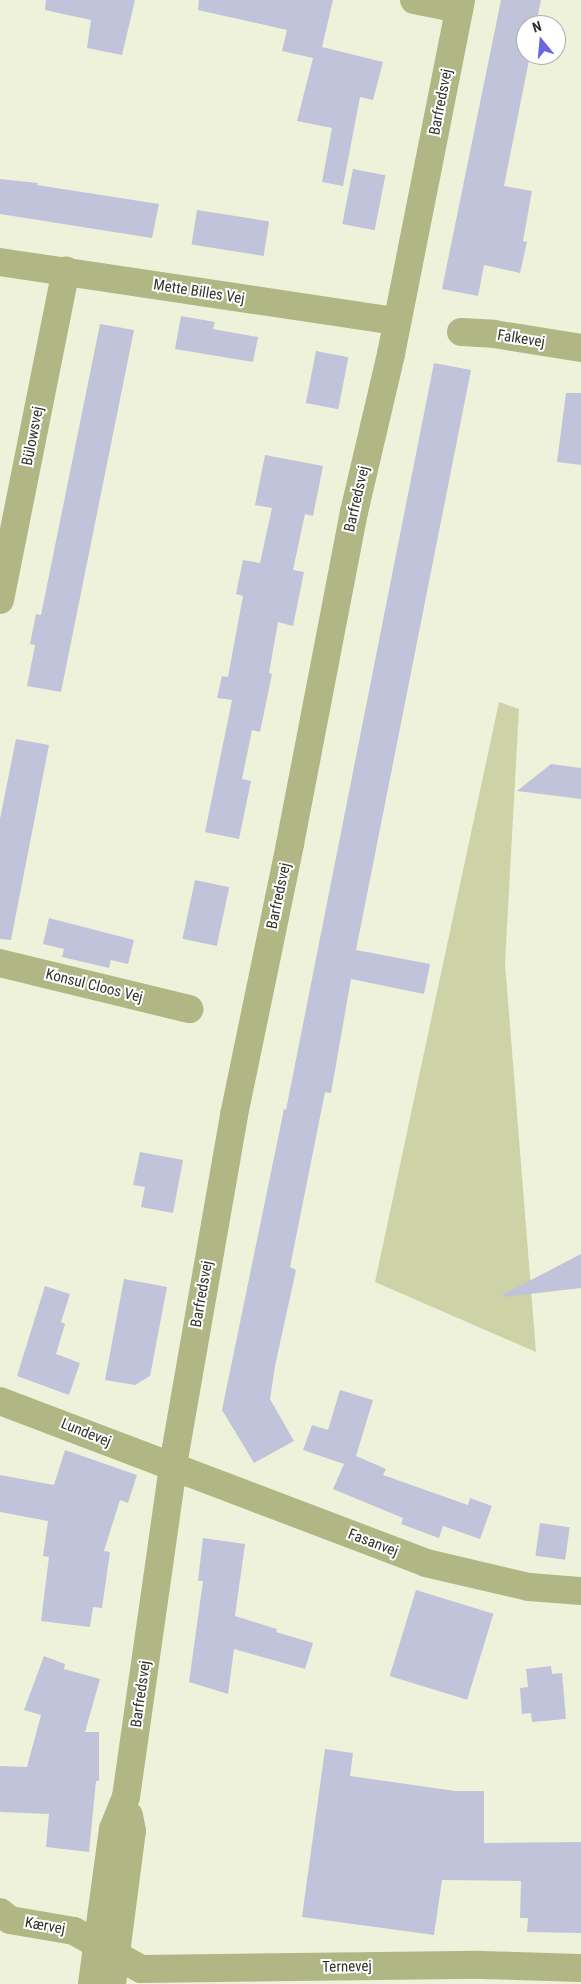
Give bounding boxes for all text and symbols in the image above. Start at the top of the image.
north arrow [516,15,566,65]
text: N [530,18,543,36]
street label: Barfredsvej [426,67,456,137]
street label: Mette Billes Vej [152,276,246,308]
street label: Falkevej [496,326,546,352]
street label: Bülowsvej [18,405,48,467]
street label: Barfredsvej [341,464,373,534]
street label: Barfredsvej [263,861,295,931]
street label: Konsul Cloos Vej [44,965,144,1007]
street label: Barfredsvej [187,1259,217,1329]
street label: Lundevej [58,1415,114,1451]
street label: Fasanvej [345,1525,401,1561]
street label: Barfredsvej [127,1659,155,1729]
street label: Kærvej [23,1914,67,1938]
street label: Ternevej [322,1958,372,1976]

